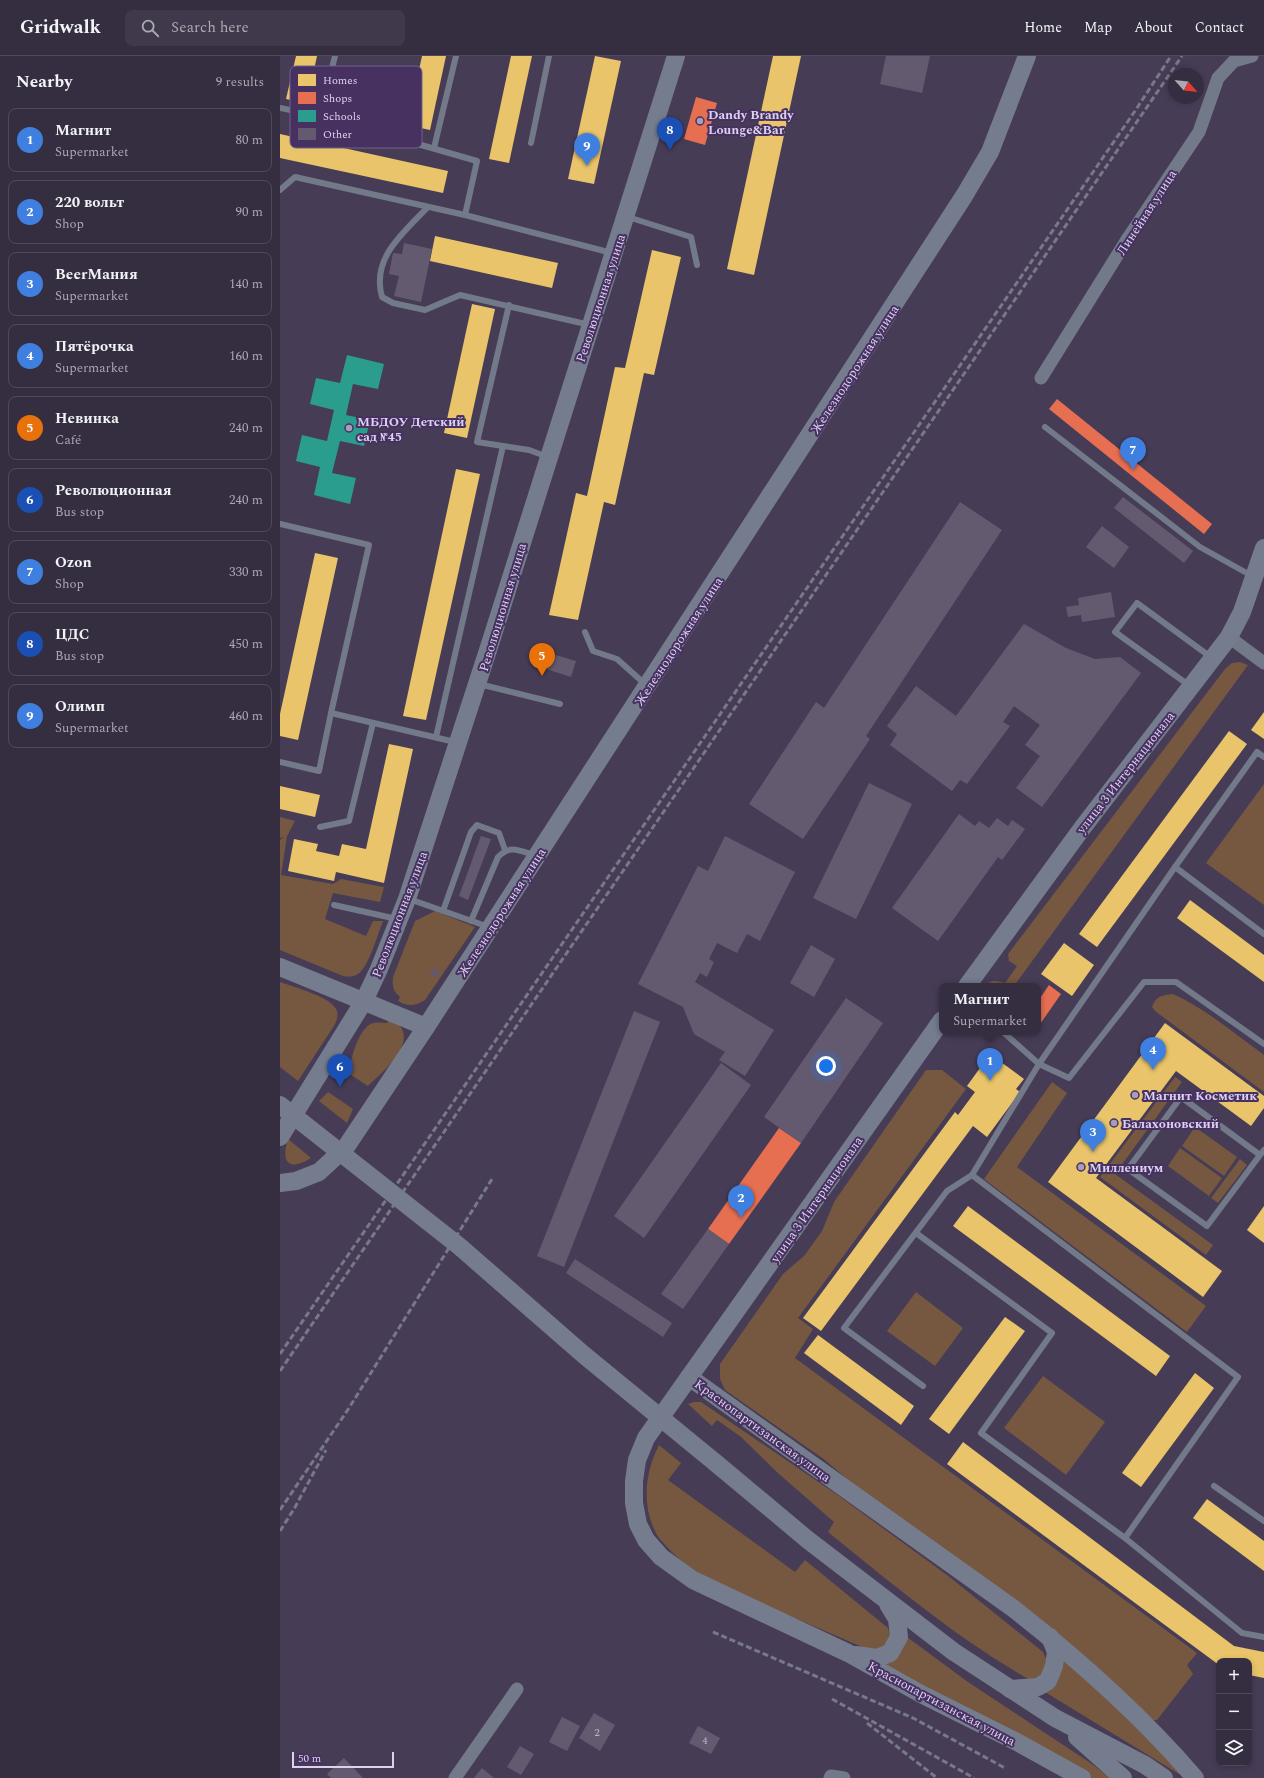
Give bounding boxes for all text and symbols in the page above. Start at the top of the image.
search box [125,10,405,46]
text: Gridwalk [20,13,101,42]
text: Search here [171,16,249,39]
icon: search [139,17,161,39]
text: Home [1024,17,1062,38]
text: Map [1084,17,1112,38]
text: About [1134,17,1173,38]
text: Contact [1195,17,1244,38]
legend [290,66,422,148]
north arrow [1168,68,1204,104]
text: Nearby [16,69,72,95]
text: 9 results [216,72,264,92]
text: Homes [323,72,357,89]
text: Shops [323,90,352,107]
place label: Dandy Brandy Lounge&Bar [708,105,794,140]
text: Schools [323,108,361,125]
marker: Dandy Brandy Lounge&Bar [695,116,705,126]
pin: 8 [657,117,683,150]
text: Магнит [55,119,111,142]
text: Other [323,126,352,143]
text: 1 [26,130,34,150]
text: 80 m [236,130,263,150]
pin: 9 [574,133,600,166]
text: Supermarket [55,142,129,162]
street label: Линейная улица [1112,165,1182,259]
text: 220 вольт [55,191,124,214]
text: 2 [26,202,34,222]
text: 90 m [236,202,263,222]
text: Shop [55,214,84,234]
street label: Революционная улица [571,231,631,365]
text: BeerМания [55,263,138,286]
text: 3 [26,274,34,294]
text: 140 m [229,274,263,294]
text: Supermarket [55,286,129,306]
street label: Железнодорожная улица [805,300,905,438]
text: Пятёрочка [55,335,134,358]
text: 4 [26,346,34,366]
text: 160 m [229,346,263,366]
text: Supermarket [55,358,129,378]
text: Невинка [55,407,119,430]
place label: МБДОУ Детский сад №45 [357,412,465,447]
text: 5 [26,418,34,438]
text: 240 m [229,418,263,438]
marker: МБДОУ Детский сад №45 [344,423,354,433]
text: Café [55,430,81,450]
pin: 7 [1120,437,1146,470]
text: Революционная [55,479,172,502]
text: 6 [26,490,34,510]
text: 240 m [229,490,263,510]
text: Bus stop [55,502,104,522]
street label: Революционная улица [474,540,532,674]
text: Ozon [55,551,92,574]
text: 7 [26,562,34,582]
text: 330 m [229,562,263,582]
street label: Железнодорожная улица [629,572,729,710]
text: Shop [55,574,84,594]
text: ЦДС [55,623,89,646]
text: 8 [26,634,34,654]
text: 450 m [229,634,263,654]
pin: 5 [529,643,555,676]
text: Bus stop [55,646,104,666]
text: Олимп [55,695,105,718]
text: 9 [26,706,34,726]
text: 460 m [229,706,263,726]
street label: улица 3 Интернационала [1071,707,1180,839]
text: Supermarket [55,718,129,738]
street label: Железнодорожная улица [452,843,552,981]
street label: Революционная улица [367,848,433,980]
popup [939,983,1041,1035]
text: Магнит [953,988,1009,1011]
text: Supermarket [953,1011,1027,1031]
pin: 4 [1140,1037,1166,1070]
pin: 1 [977,1048,1003,1081]
pin: 6 [327,1054,353,1087]
your location [816,1056,836,1076]
place label: Магнит Косметик [1143,1086,1257,1106]
marker: Магнит Косметик [1130,1090,1140,1100]
place label: Балахоновский [1122,1114,1219,1134]
marker: Балахоновский [1109,1118,1119,1128]
pin: 3 [1080,1119,1106,1152]
street label: улица 3 Интернационала [765,1132,869,1268]
place label: Миллениум [1089,1158,1164,1178]
marker: Миллениум [1076,1162,1086,1172]
pin: 2 [728,1185,754,1218]
street label: Краснопартизанская улица [690,1374,835,1488]
street label: Краснопартизанская улица [864,1656,1019,1752]
map controls [1216,1658,1252,1766]
button: + [1216,1658,1252,1694]
button: − [1216,1694,1252,1730]
house number: 2 [594,1724,600,1741]
button: layers [1216,1730,1252,1766]
house number: 4 [702,1732,708,1749]
scale bar [292,1750,394,1769]
text: 50 m [298,1750,321,1767]

